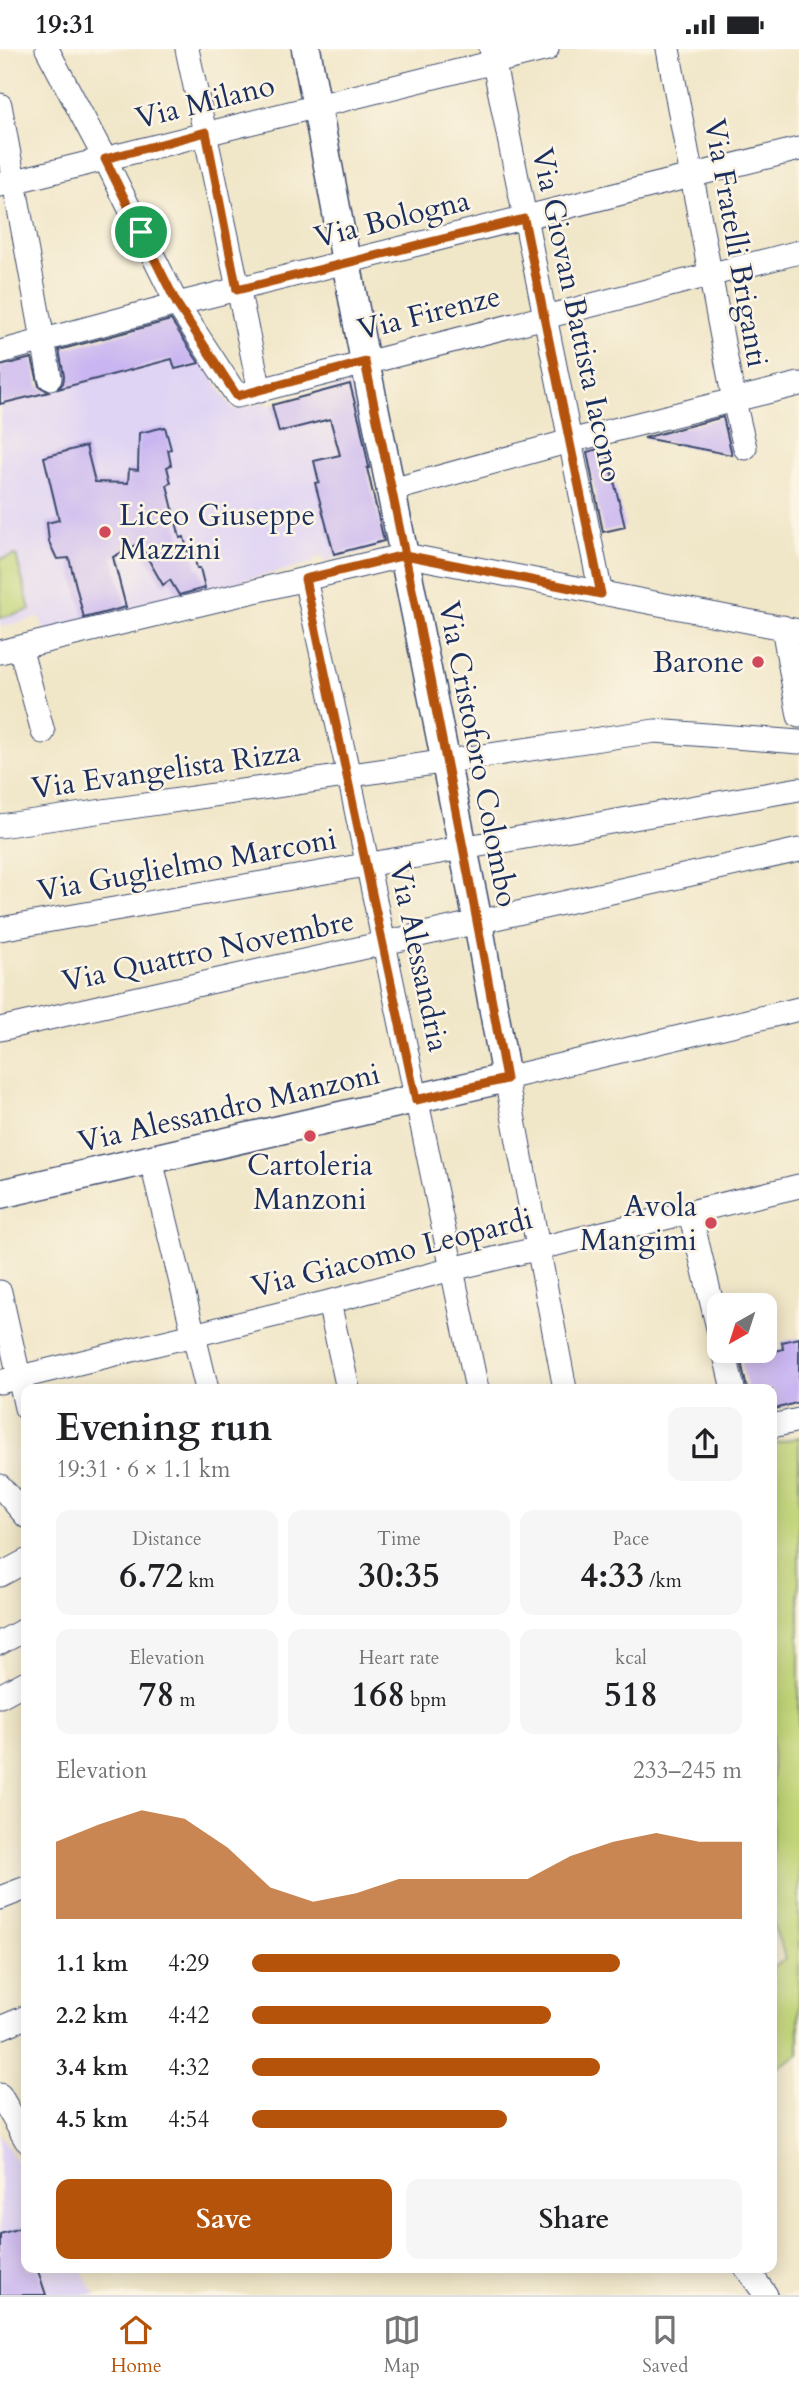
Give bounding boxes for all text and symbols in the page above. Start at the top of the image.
text: 19:31 [35,7,96,42]
street label: Via Milano [131,65,279,139]
street label: Via Fratelli Briganti [694,115,778,371]
street label: Via Giovan Battista Iacono [522,144,632,486]
street label: Via Bologna [310,180,474,258]
pin [111,202,171,262]
icon: arrive [122,213,160,251]
street label: Via Firenze [353,275,505,351]
place label: Liceo Giuseppe Mazzini [119,495,315,570]
marker: Liceo Giuseppe Mazzini [97,524,113,540]
street label: Via Cristoforo Colombo [428,598,528,910]
place label: Barone [653,642,744,683]
marker: Barone [750,654,766,670]
street label: Via Evangelista Rizza [29,731,303,809]
street label: Via Guglielmo Marconi [34,818,340,912]
street label: Via Alessandria [379,859,459,1055]
street label: Via Quattro Novembre [58,900,358,1002]
street label: Via Alessandro Manzoni [74,1053,384,1163]
marker: Cartoleria Manzoni [302,1128,318,1144]
place label: Cartoleria Manzoni [247,1145,373,1220]
place label: Avola Mangimi [580,1186,697,1261]
street label: Via Giacomo Leopardi [247,1198,537,1308]
marker: Avola Mangimi [703,1215,719,1231]
north arrow [707,1293,777,1363]
map controls [707,1293,777,1363]
text: Evening run [56,1402,272,1454]
button: share [668,1407,742,1481]
text: 19:31 · 6 × 1.1 km [56,1454,230,1485]
text: Distance [132,1526,202,1552]
text: Time [377,1526,421,1552]
text: Pace [613,1526,649,1552]
text: 6.72 [119,1552,183,1600]
text: 30:35 [358,1552,440,1600]
text: 4:33 [580,1552,644,1600]
text: km [183,1568,215,1594]
text: /km [644,1568,682,1594]
text: Elevation [129,1645,205,1671]
text: Heart rate [359,1645,439,1671]
text: kcal [615,1645,647,1671]
text: 78 [138,1671,174,1719]
text: 168 [351,1671,405,1719]
text: 518 [604,1671,658,1719]
text: m [174,1687,196,1713]
text: bpm [405,1687,447,1713]
text: Elevation [56,1755,147,1786]
text: 233–245 m [633,1755,742,1786]
text: 1.1 km [56,1948,128,1979]
text: 4:29 [168,1948,209,1979]
text: 2.2 km [56,2000,128,2031]
text: 4:42 [168,2000,209,2031]
text: 3.4 km [56,2052,128,2083]
text: 4:32 [168,2052,209,2083]
text: 4.5 km [56,2104,128,2135]
text: 4:54 [168,2104,209,2135]
button: Save [56,2179,392,2259]
button: Share [406,2179,742,2259]
tab: Home [111,2311,162,2379]
tab: Map [383,2311,421,2379]
tab: Saved [642,2311,688,2379]

